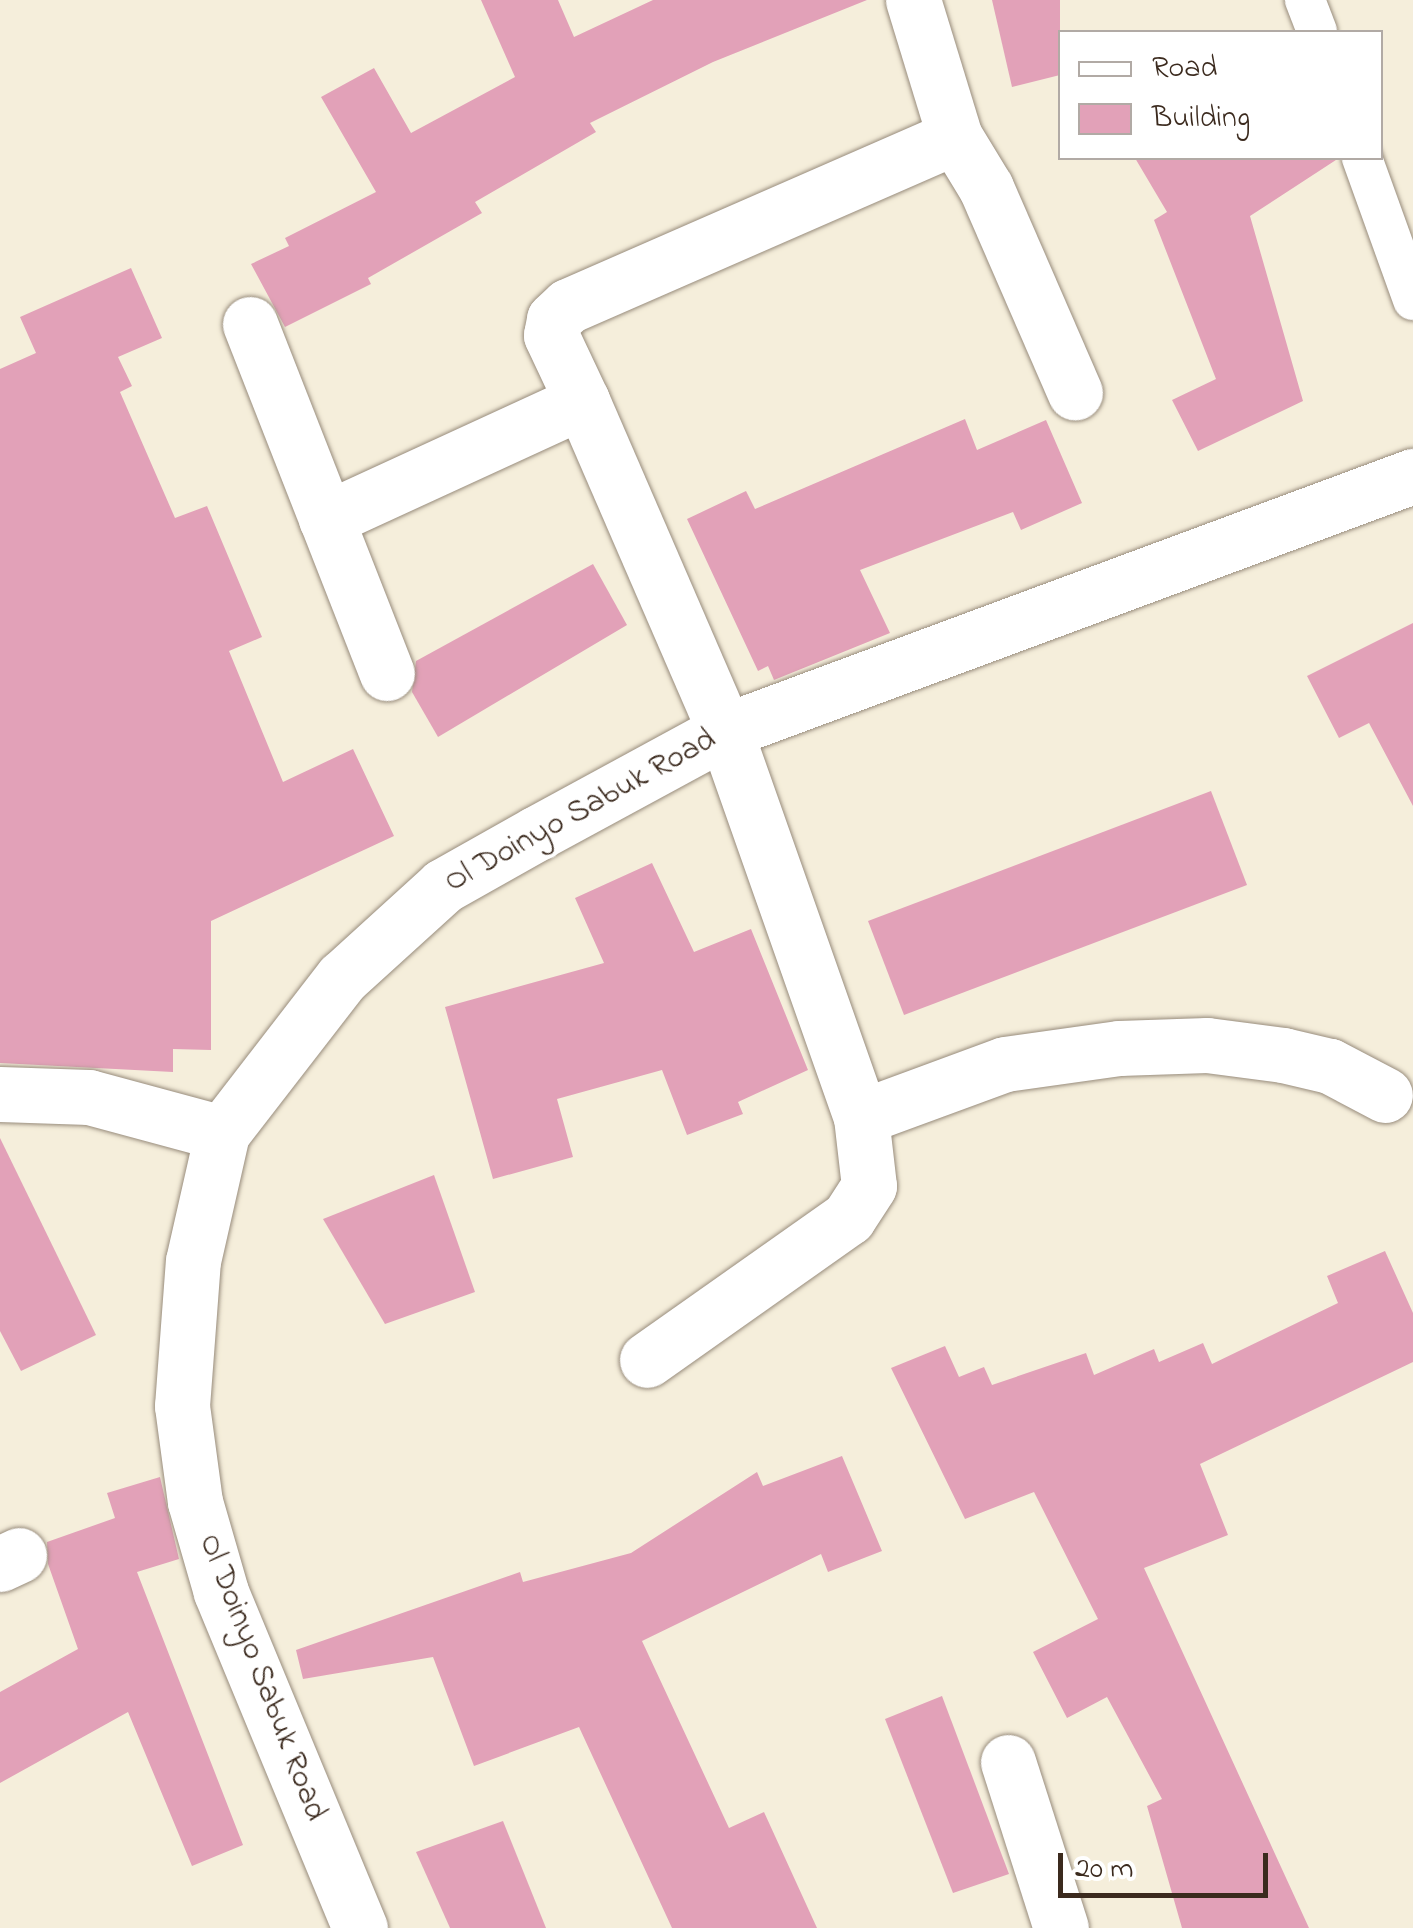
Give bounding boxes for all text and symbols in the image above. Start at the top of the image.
legend [1058,30,1383,160]
text: Road [1152,47,1217,91]
text: Building [1152,97,1250,141]
street label: Ol Doinyo Sabuk Road [439,722,723,902]
street label: Ol Doinyo Sabuk Road [189,1529,333,1827]
scale bar [1063,1833,1273,1895]
text: 20 m [1075,1848,1134,1892]

